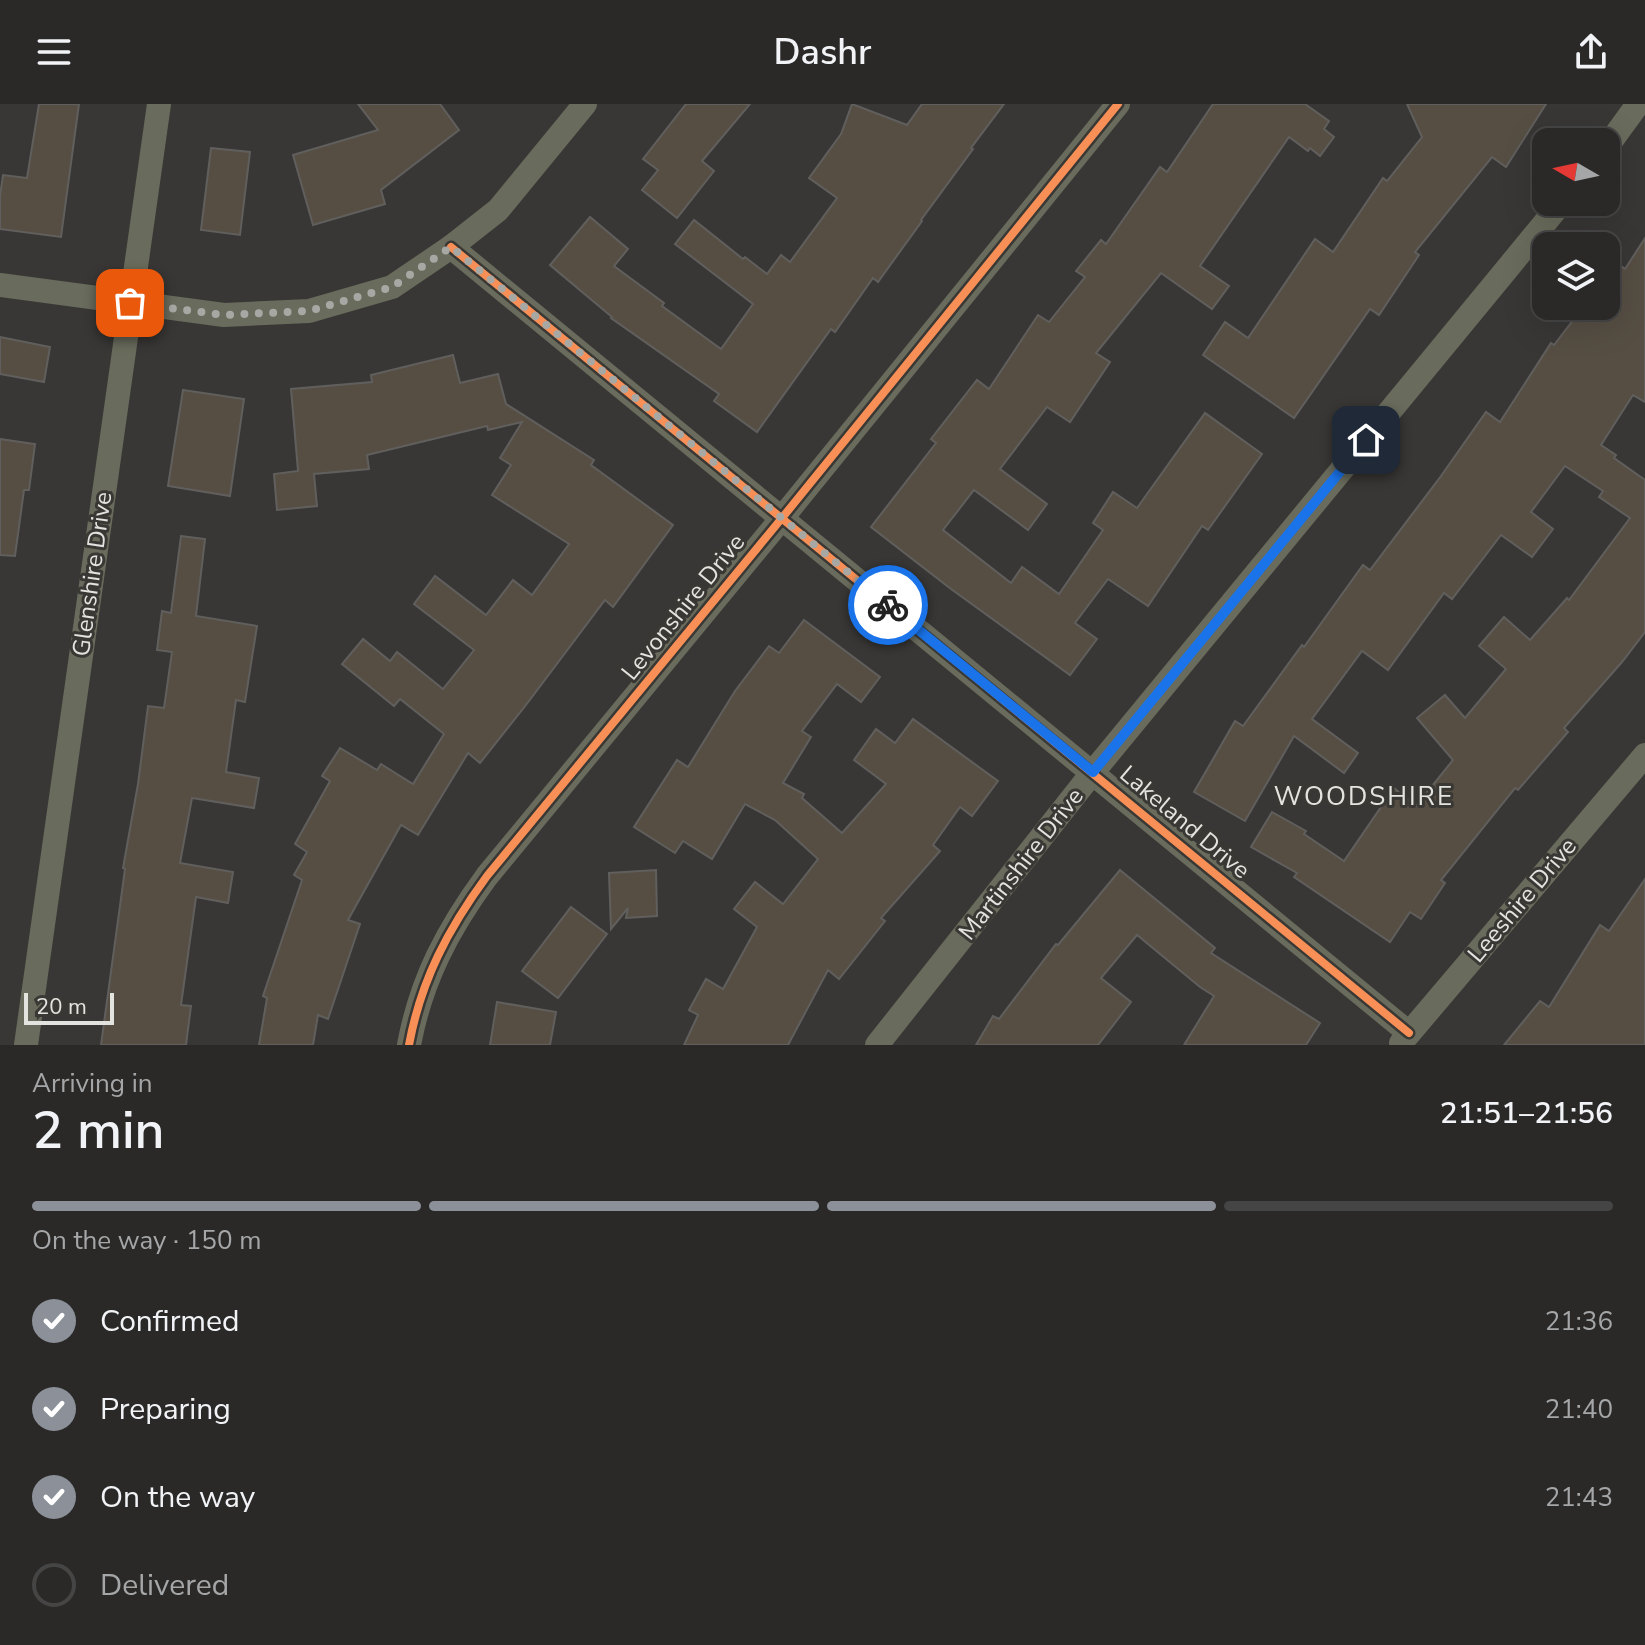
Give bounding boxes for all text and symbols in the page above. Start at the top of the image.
text: Dashr [774,28,871,77]
icon: menu [32,30,76,74]
icon: share [1569,30,1613,74]
north arrow [1532,128,1620,216]
map controls [1532,128,1620,320]
button: layers [1532,232,1620,320]
pin [96,269,164,337]
icon: bag [108,281,152,325]
pin [1332,406,1400,474]
icon: home [1344,418,1388,462]
street label: Glenshire Drive [65,490,119,658]
street label: Levonshire Drive [614,527,752,687]
courier [848,565,928,645]
icon: bike [866,583,910,627]
street label: Lakeland Drive [1113,758,1257,886]
district label: WOODSHIRE [1274,779,1454,814]
street label: Martinshire Drive [951,781,1091,947]
street label: Leeshire Drive [1460,831,1584,969]
scale bar [24,989,114,1025]
text: 20 m [36,992,87,1022]
text: Arriving in [32,1066,153,1101]
text: 21:51–21:56 [1440,1093,1613,1134]
text: 2 min [32,1095,165,1166]
text: On the way · 150 m [32,1223,261,1258]
icon: check [32,1299,76,1343]
text: Confirmed [100,1301,240,1342]
text: 21:36 [1545,1304,1613,1339]
icon: check [32,1387,76,1431]
text: Preparing [100,1389,231,1430]
text: 21:40 [1545,1392,1613,1427]
icon: check [32,1475,76,1519]
text: On the way [100,1477,255,1518]
text: 21:43 [1545,1480,1613,1515]
text: Delivered [100,1565,229,1606]

